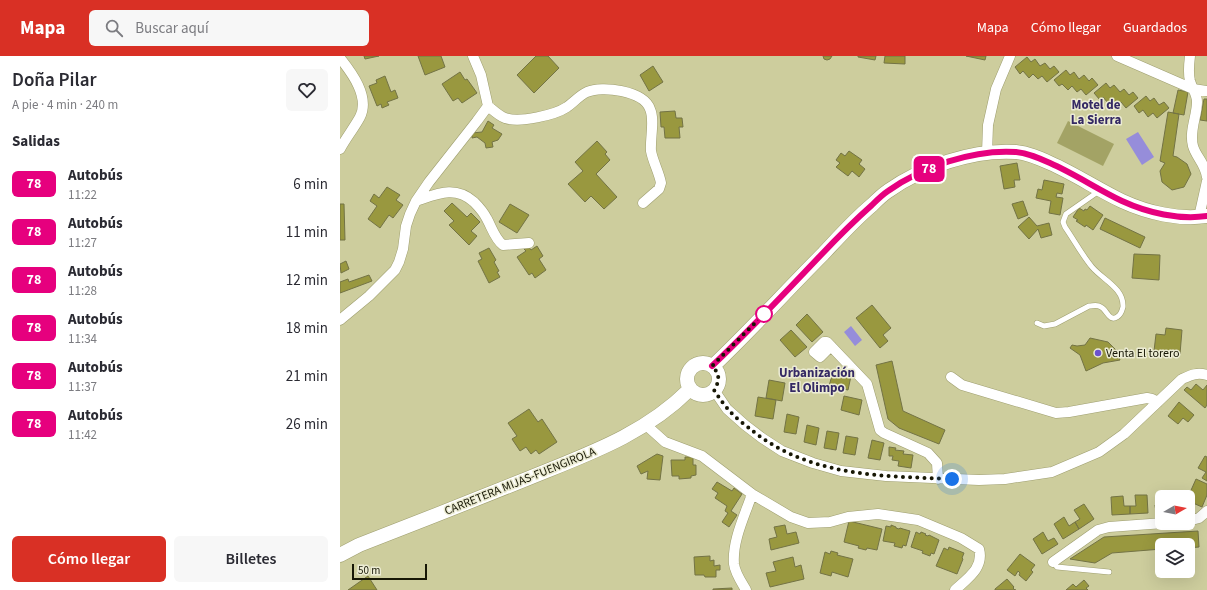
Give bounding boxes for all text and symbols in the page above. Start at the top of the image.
search box [89,10,369,46]
text: Mapa [20,15,65,42]
icon: search [103,17,125,39]
text: Buscar aquí [135,18,209,39]
text: Mapa [977,18,1009,38]
text: Cómo llegar [1031,18,1101,38]
text: Guardados [1123,18,1187,38]
text: Doña Pilar [12,67,97,94]
button: heart [286,69,328,111]
text: A pie · 4 min · 240 m [12,96,118,114]
district label: Motel de La Sierra [1071,96,1121,129]
text: Salidas [12,131,60,152]
line badge: 78 [911,156,947,182]
text: 78 [922,159,936,179]
text: Autobús [68,165,123,186]
text: 78 [27,174,41,194]
text: 6 min [293,174,328,195]
text: 11:22 [68,186,97,204]
text: Autobús [68,213,123,234]
text: 78 [27,222,41,242]
text: 11 min [286,222,328,243]
text: 11:27 [68,234,97,252]
text: Autobús [68,261,123,282]
text: 78 [27,270,41,290]
text: 12 min [286,270,328,291]
text: 11:28 [68,282,97,300]
unlabelled marker [755,305,773,323]
text: Autobús [68,309,123,330]
text: 78 [27,318,41,338]
text: 18 min [286,318,328,339]
text: 11:34 [68,330,97,348]
place label: Venta El torero [1106,345,1180,362]
marker: Venta El torero [1093,348,1103,358]
text: Autobús [68,357,123,378]
district label: Urbanización El Olimpo [779,364,855,397]
text: 78 [27,366,41,386]
text: 21 min [286,366,328,387]
text: 11:37 [68,378,97,396]
text: Autobús [68,405,123,426]
text: 78 [27,414,41,434]
text: 26 min [286,414,328,435]
text: 11:42 [68,426,97,444]
street label: CARRETERA MIJAS-FUENGIROLA [442,443,599,520]
your location [942,469,962,489]
north arrow [1155,490,1195,530]
map controls [1155,490,1195,578]
button: Cómo llegar [12,536,166,582]
button: Billetes [174,536,328,582]
button: layers [1155,538,1195,578]
scale bar [352,562,427,581]
text: 50 m [358,563,380,578]

